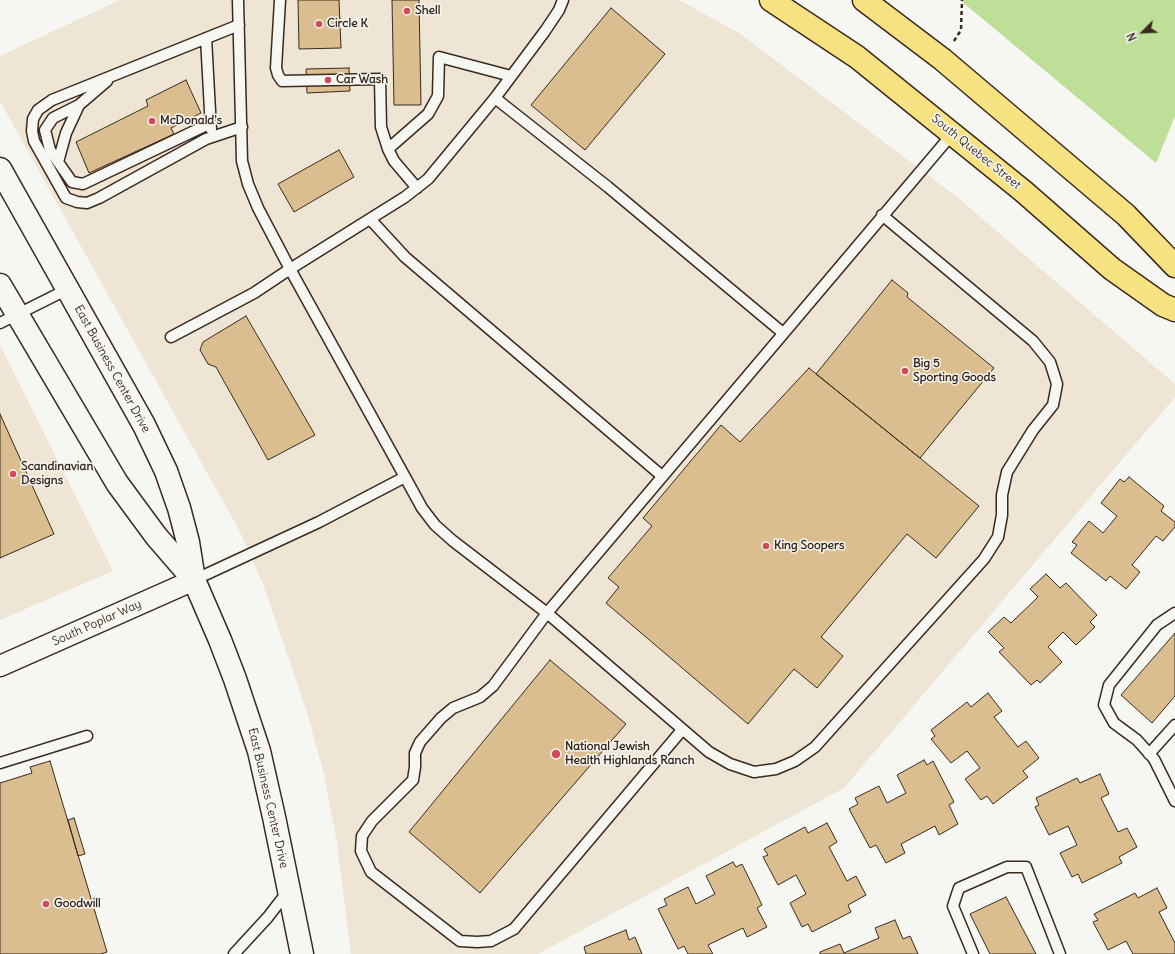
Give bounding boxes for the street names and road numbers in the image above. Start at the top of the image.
street label: South Quebec Street [928,112,1024,192]
street label: East Business Center Drive [71,303,153,435]
street label: South Poplar Way [50,597,144,649]
street label: East Business Center Drive [245,726,291,870]

